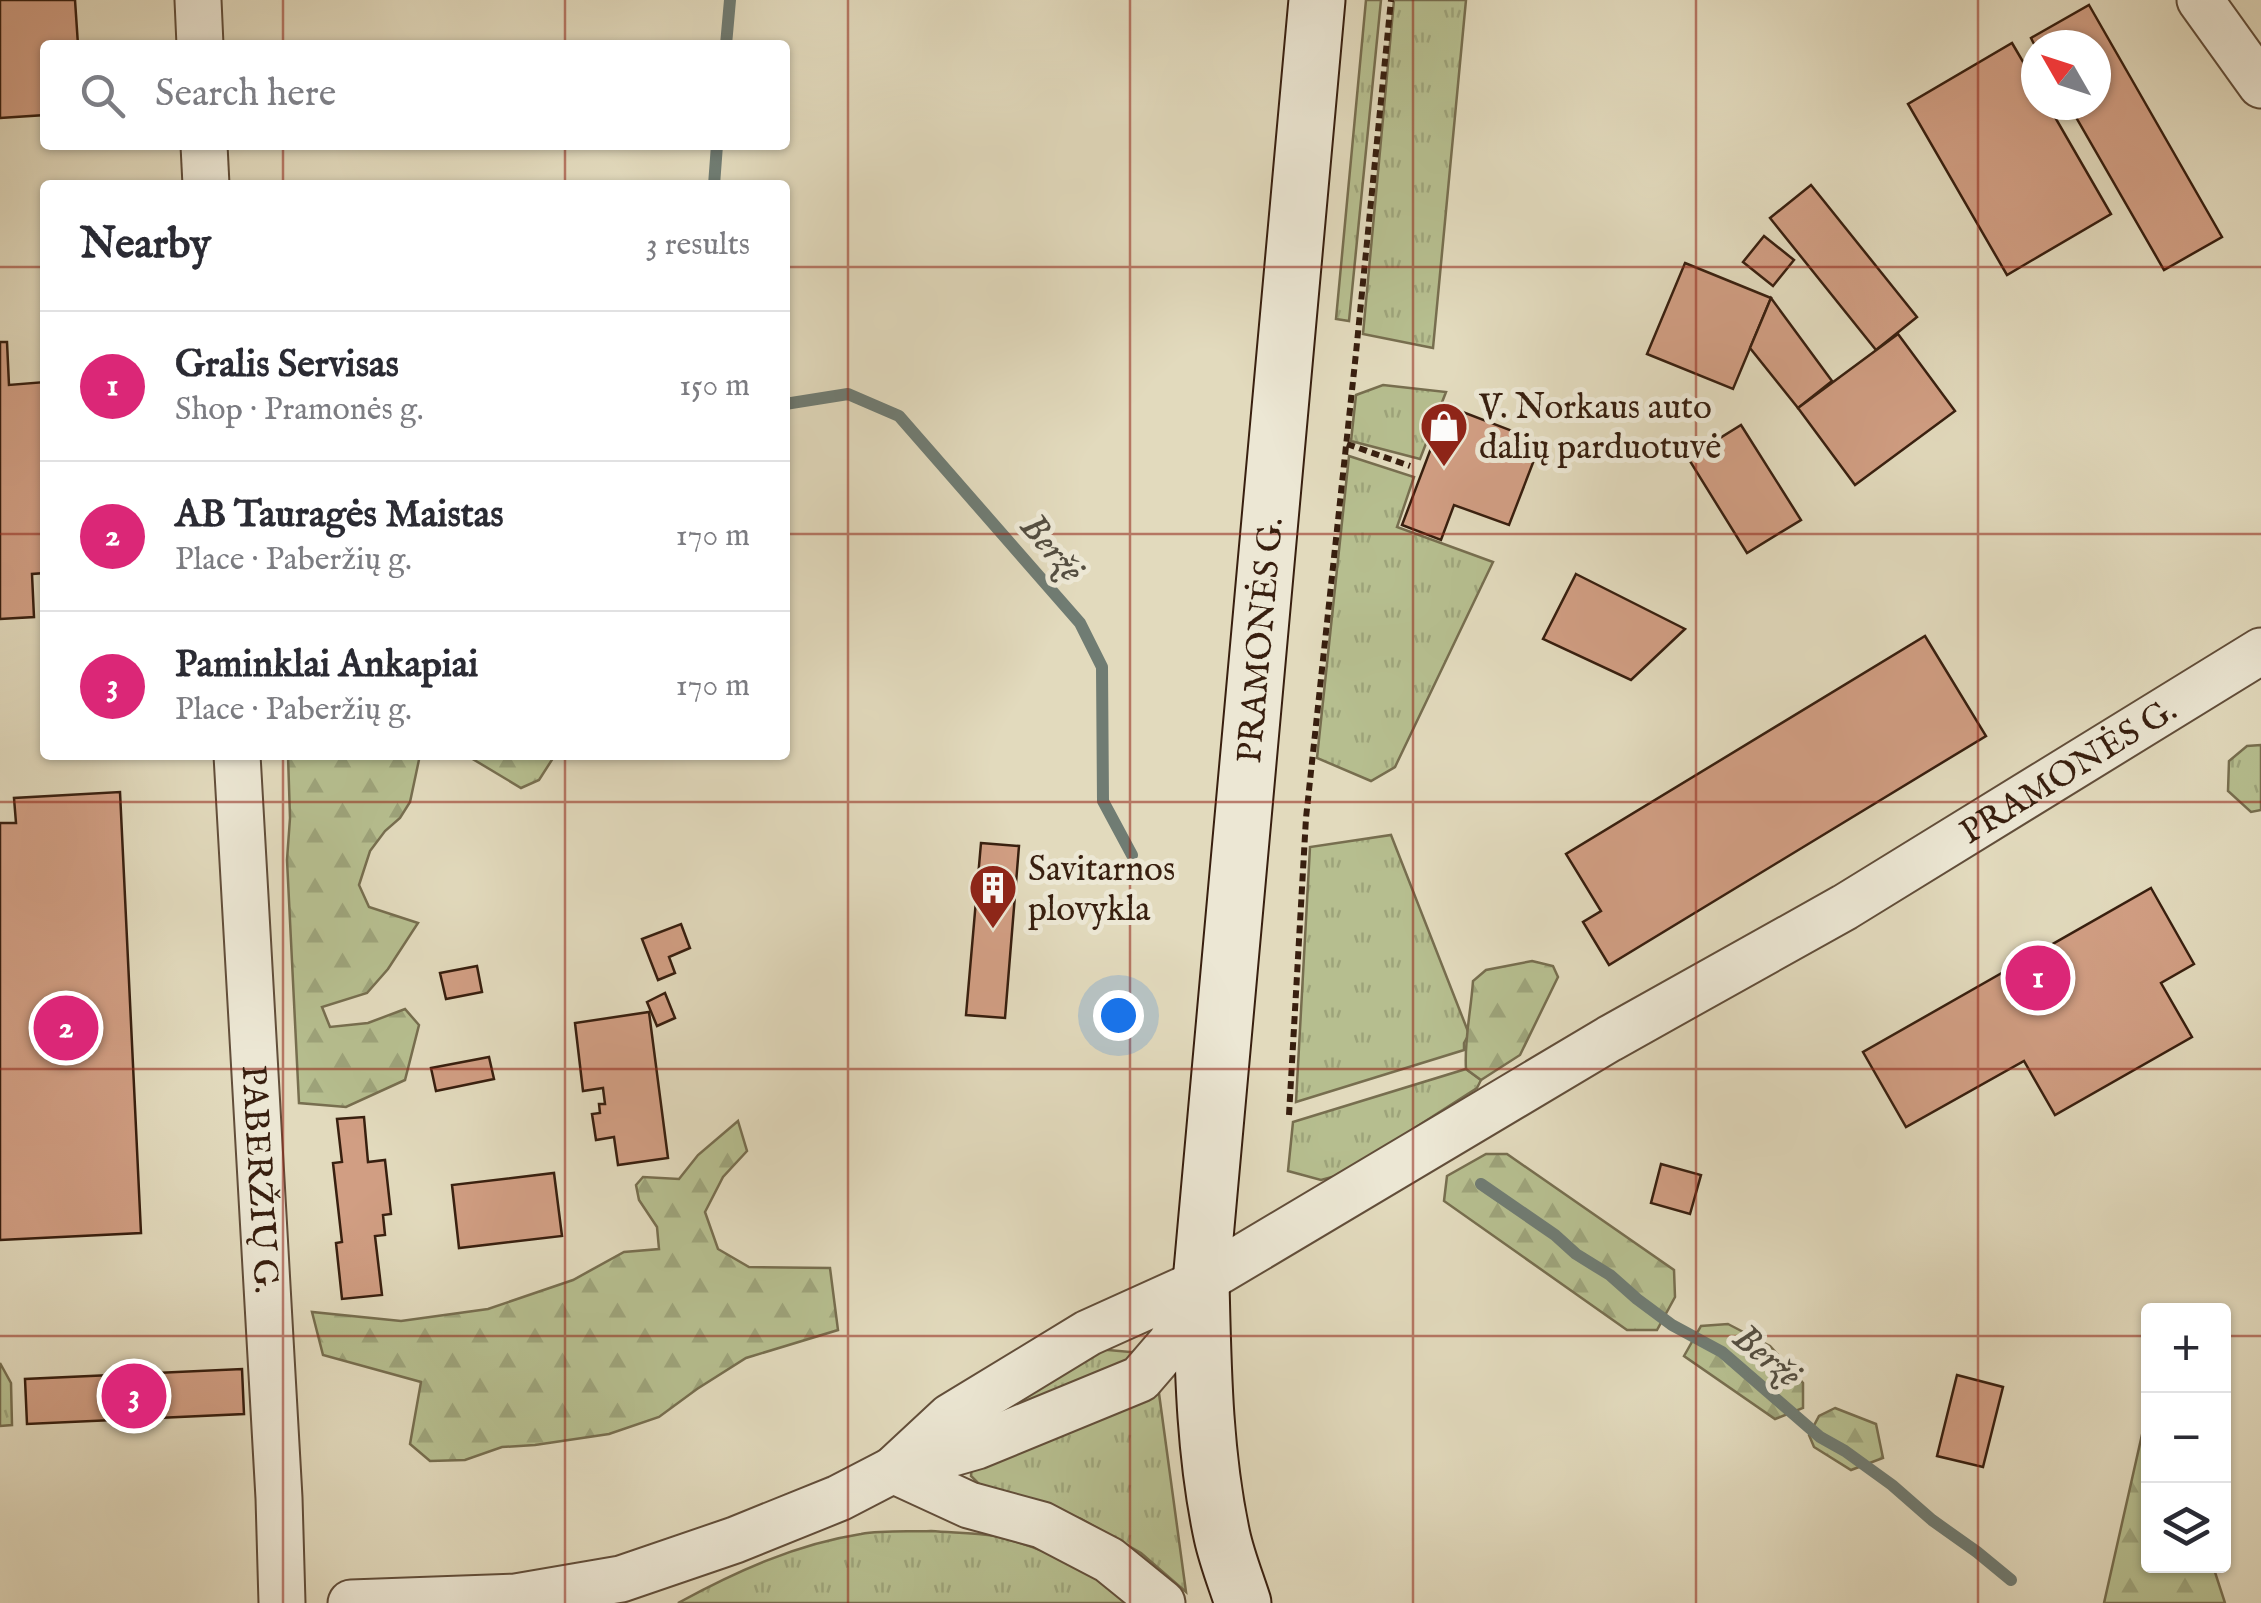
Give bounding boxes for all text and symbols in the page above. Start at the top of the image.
north arrow [2021,30,2111,120]
search box [40,40,790,150]
icon: search [75,68,130,123]
text: Search here [155,71,336,119]
text: Nearby [80,219,211,272]
text: 3 results [646,225,750,266]
text: Gralis Servisas [175,342,399,390]
text: 1 [107,366,118,407]
text: 150 m [679,366,750,407]
place label: V. Norkaus auto dalių parduotuvė [1478,386,1721,471]
text: Shop · Pramonės g. [175,390,424,431]
shop icon: V. Norkaus auto dalių parduotuvė [1418,400,1470,468]
text: AB Tauragės Maistas [175,492,504,540]
water label: Beržė [1008,504,1094,594]
text: 2 [105,516,120,557]
text: 170 m [676,516,750,557]
street label: PRAMONĖS G. [1228,516,1295,765]
text: Place · Paberžių g. [175,540,412,581]
text: Paminklai Ankapiai [175,642,478,690]
text: 3 [107,666,118,707]
text: 170 m [676,666,750,707]
street label: PRAMONĖS G. [1952,688,2186,856]
text: Place · Paberžių g. [175,690,412,731]
place label: Savitarnos plovykla [1028,848,1175,933]
building icon: Savitarnos plovykla [967,862,1019,930]
pin: 1 [2006,940,2070,1016]
pin: 2 [34,990,98,1066]
your location [1093,990,1144,1041]
street label: PABERŽIŲ G. [230,1064,287,1295]
map controls [2141,1303,2231,1573]
button: + [2141,1303,2231,1393]
water label: Beržė [1721,1315,1811,1400]
pin: 3 [102,1358,166,1434]
button: − [2141,1393,2231,1483]
button: layers [2141,1483,2231,1573]

